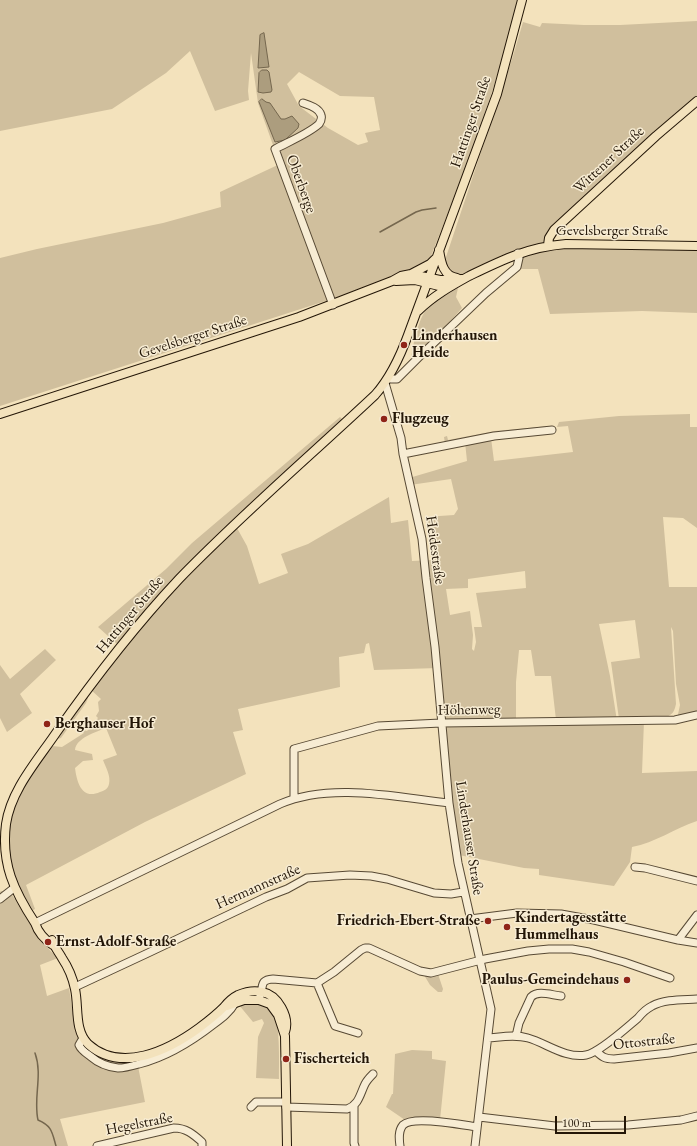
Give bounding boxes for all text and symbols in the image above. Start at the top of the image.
street label: Hattinger Straße [447,74,495,170]
street label: Wittener Straße [570,123,648,197]
street label: Oberberge [282,152,320,216]
street label: Gevelsberger Straße [556,222,668,240]
street label: Gevelsberger Straße [137,311,249,363]
place label: Linderhausen Heide [412,327,498,362]
marker: Linderhausen Heide [399,340,409,350]
place label: Flugzeug [392,410,449,428]
marker: Flugzeug [379,414,389,424]
street label: Heidestraße [421,515,449,585]
street label: Hattinger Straße [92,573,168,657]
street label: Höhenweg [437,700,501,720]
place label: Berghauser Hof [55,715,154,733]
marker: Berghauser Hof [42,719,52,729]
street label: Linderhauser Straße [451,780,487,896]
street label: Hermannstraße [213,860,303,914]
place label: Kindertagesstätte Hummelhaus [515,909,626,944]
place label: Friedrich-Ebert-Straße [337,912,480,930]
marker: Friedrich-Ebert-Straße [483,916,493,926]
marker: Kindertagesstätte Hummelhaus [502,922,512,932]
place label: Ernst-Adolf-Straße [56,933,176,951]
marker: Ernst-Adolf-Straße [43,937,53,947]
place label: Paulus-Gemeindehaus [482,971,619,989]
marker: Paulus-Gemeindehaus [622,975,632,985]
street label: Ottostraße [612,1030,676,1054]
place label: Fischerteich [294,1050,370,1068]
marker: Fischerteich [281,1054,291,1064]
scale bar [557,1108,628,1134]
street label: Hegelstraße [104,1109,174,1139]
text: 100 m [562,1115,591,1131]

